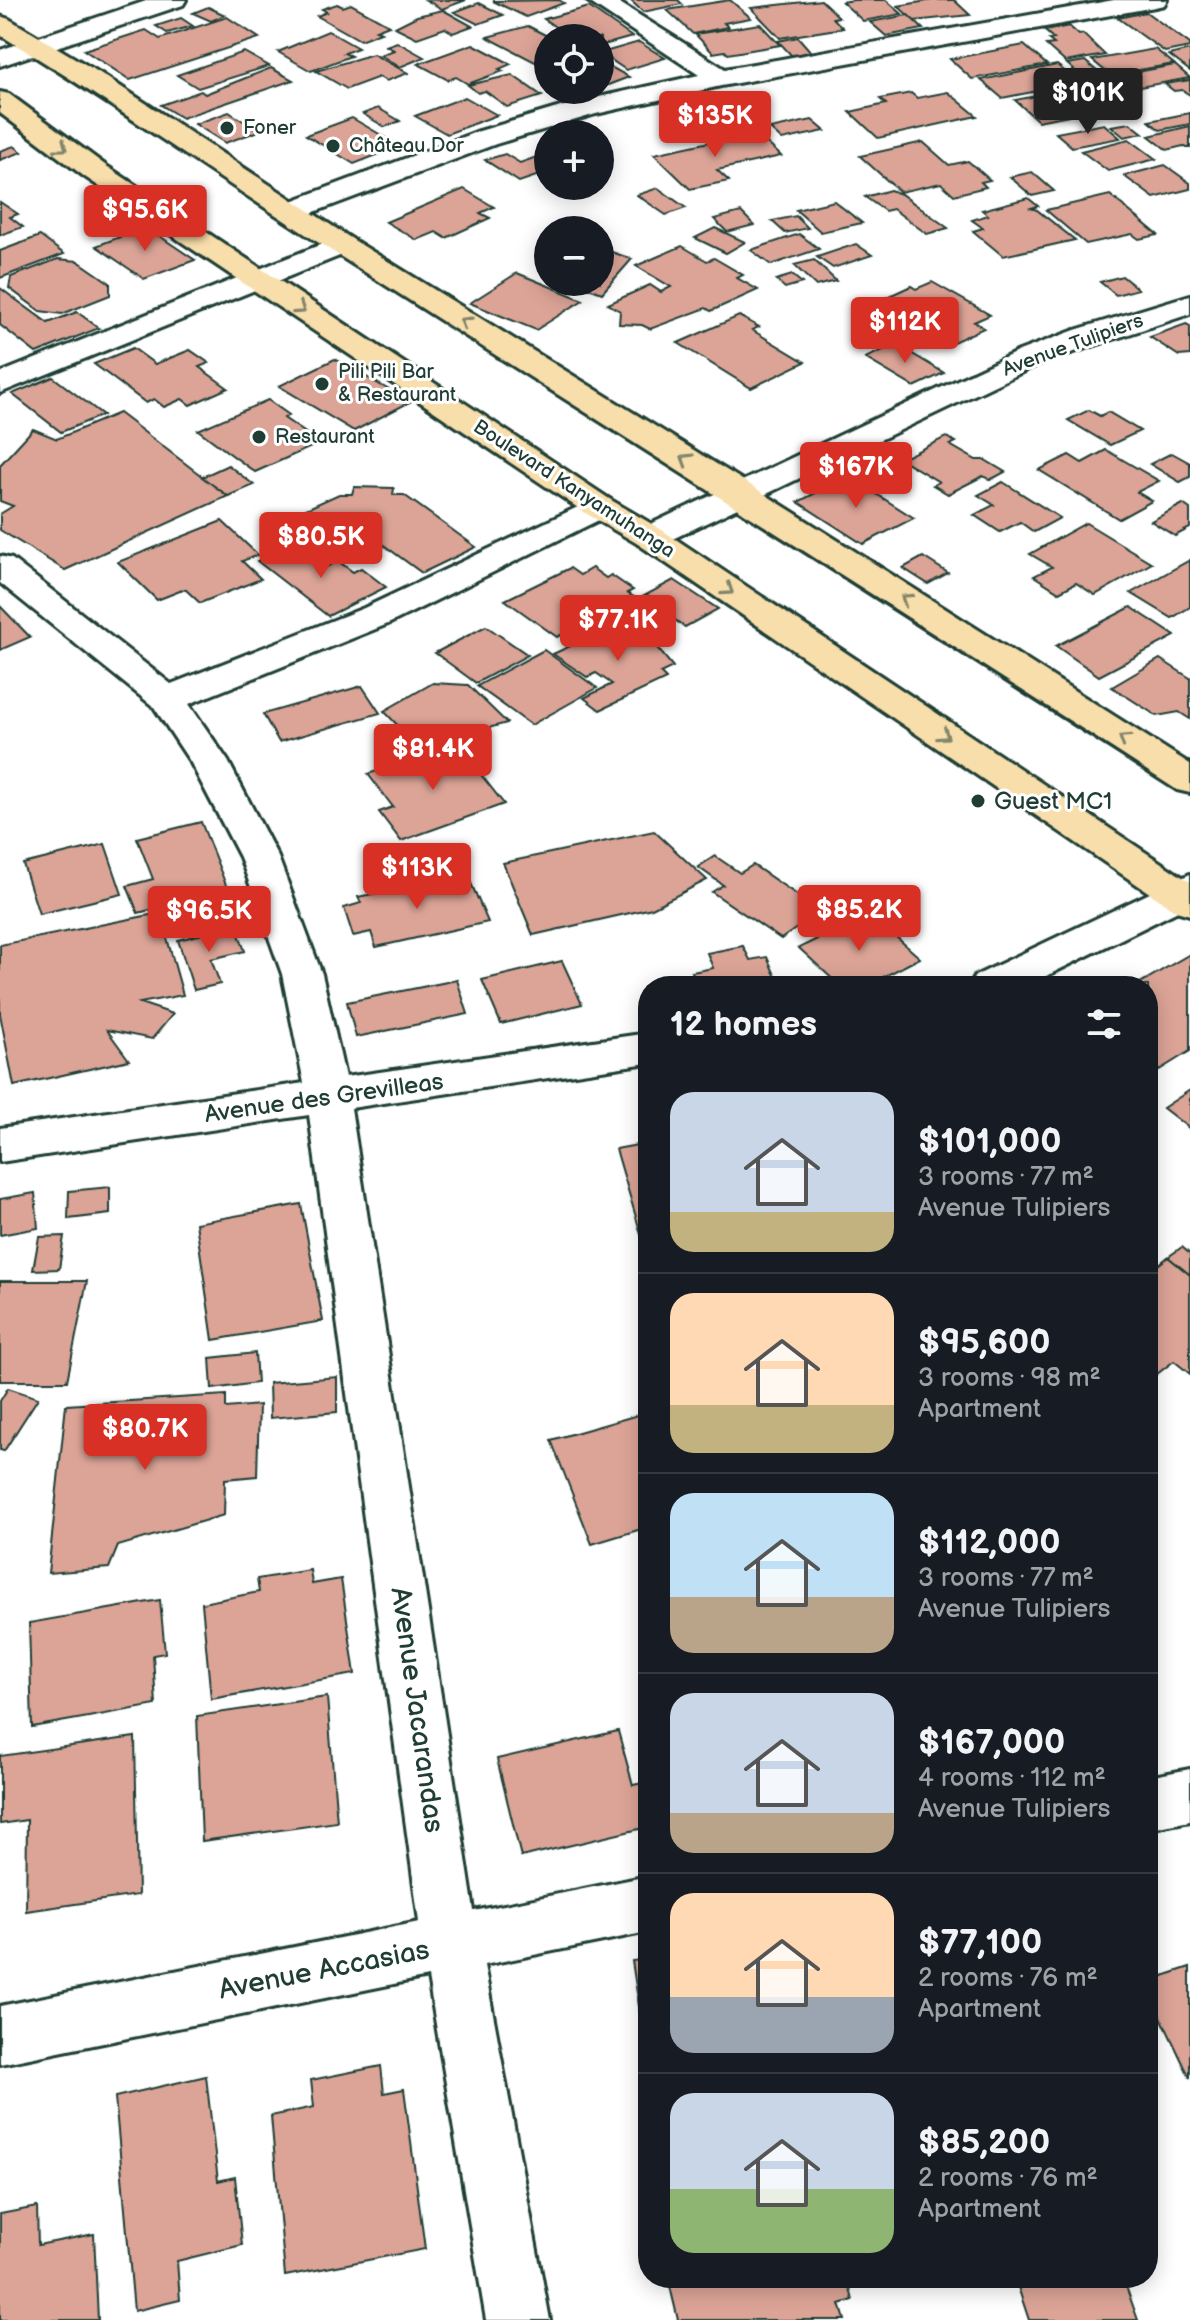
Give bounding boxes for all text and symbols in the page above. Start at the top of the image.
map controls [534,24,614,296]
button: locate [534,24,614,104]
pin: $101K [1032,68,1144,136]
text: $101K [1052,78,1124,109]
pin: $135K [659,91,771,159]
text: $135K [677,101,753,132]
place label: Foner [243,116,297,140]
marker: Foner [218,119,236,137]
button: + [534,120,614,200]
place label: Château Dor [349,134,465,158]
one-way arrow [54,137,68,152]
marker: Château Dor [324,137,342,155]
pin: $95.6K [80,185,210,253]
text: $95.6K [102,195,188,226]
button: − [534,216,614,296]
pin: $112K [849,297,961,365]
one-way arrow [292,299,306,314]
text: $112K [869,307,941,338]
street label: Avenue Tulipiers [999,308,1147,382]
one-way arrow [460,317,474,332]
place label: Pili Pili Bar & Restaurant [338,360,456,407]
marker: Pili Pili Bar & Restaurant [313,375,331,393]
street label: Boulevard Kanyamuhanga [469,415,679,563]
place label: Restaurant [275,425,375,449]
marker: Restaurant [250,428,268,446]
pin: $167K [800,442,912,510]
text: $167K [818,452,894,483]
one-way arrow [680,453,695,469]
pin: $80.5K [256,512,386,580]
text: $80.5K [277,522,365,553]
one-way arrow [720,580,734,595]
one-way arrow [900,593,914,608]
pin: $77.1K [553,595,683,663]
text: $77.1K [578,605,658,636]
pin: $81.4K [368,724,498,792]
one-way arrow [935,725,950,740]
text: $81.4K [392,734,474,765]
one-way arrow [1119,734,1133,749]
place label: Guest MC1 [994,787,1112,816]
marker: Guest MC1 [969,792,987,810]
pin: $113K [361,843,473,911]
text: $113K [381,853,453,884]
pin: $85.2K [794,885,924,953]
pin: $96.5K [144,886,274,954]
text: $85.2K [816,895,902,926]
text: $96.5K [166,896,252,927]
icon: filters [1082,1002,1126,1046]
text: 12 homes [670,1004,817,1045]
street label: Avenue des Grevilleas [203,1067,445,1129]
text: $101,000 [918,1121,1061,1162]
icon: home [734,1124,830,1220]
text: 3 rooms · 77 m² [918,1162,1094,1193]
text: Avenue Tulipiers [918,1193,1110,1224]
text: $95,600 [918,1322,1050,1363]
icon: home [734,1325,830,1421]
text: 3 rooms · 98 m² [918,1363,1101,1394]
text: Apartment [918,1394,1041,1425]
pin: $80.7K [80,1404,210,1472]
text: $80.7K [102,1414,188,1445]
text: $112,000 [918,1522,1061,1563]
icon: home [734,1525,830,1621]
text: 3 rooms · 77 m² [918,1563,1094,1594]
street label: Avenue Jacarandas [383,1585,451,1835]
text: Avenue Tulipiers [918,1594,1110,1625]
text: $167,000 [918,1722,1065,1763]
icon: home [734,1725,830,1821]
text: 4 rooms · 112 m² [918,1763,1106,1794]
text: Avenue Tulipiers [918,1794,1110,1825]
text: $77,100 [918,1922,1042,1963]
icon: home [734,1925,830,2021]
street label: Avenue Accasias [216,1933,432,2007]
text: 2 rooms · 76 m² [918,1963,1098,1994]
text: Apartment [918,1994,1041,2025]
text: $85,200 [918,2122,1050,2163]
icon: home [734,2125,830,2221]
text: 2 rooms · 76 m² [918,2163,1098,2194]
text: Apartment [918,2194,1041,2225]

